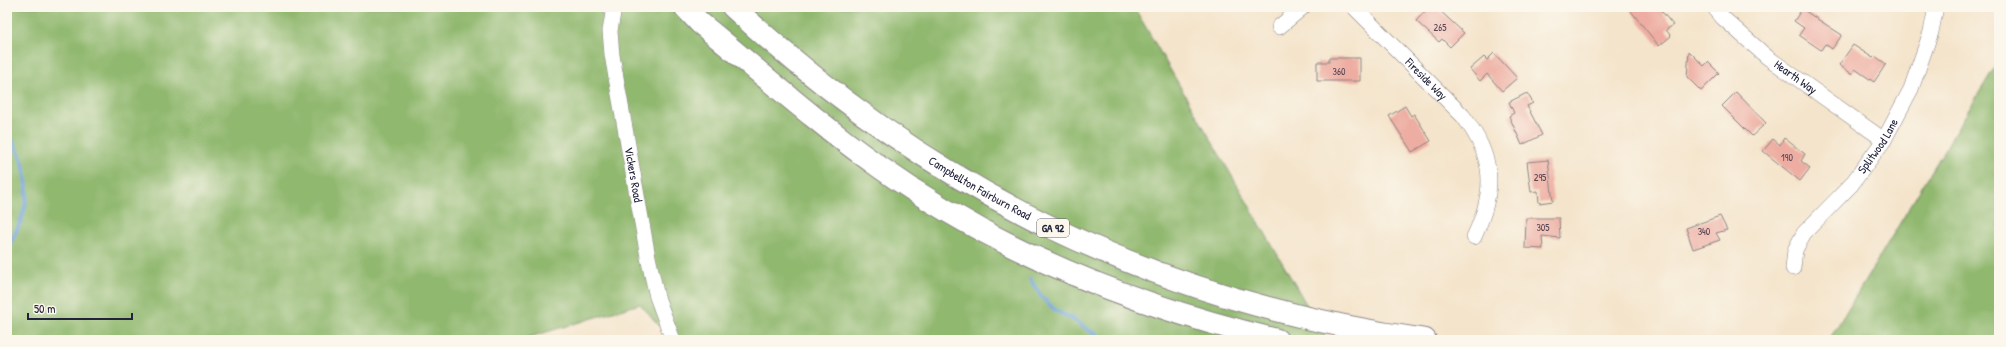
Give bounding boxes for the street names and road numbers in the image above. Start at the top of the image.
street label: Fireside Way [1401,53,1451,104]
street label: Hearth Way [1771,56,1821,98]
street label: Splitwood Lane [1853,115,1902,177]
street label: Vickers Road [621,146,647,204]
street label: Campbellton Fairburn Road [925,152,1034,224]
road number: GA 92 [1037,219,1069,237]

